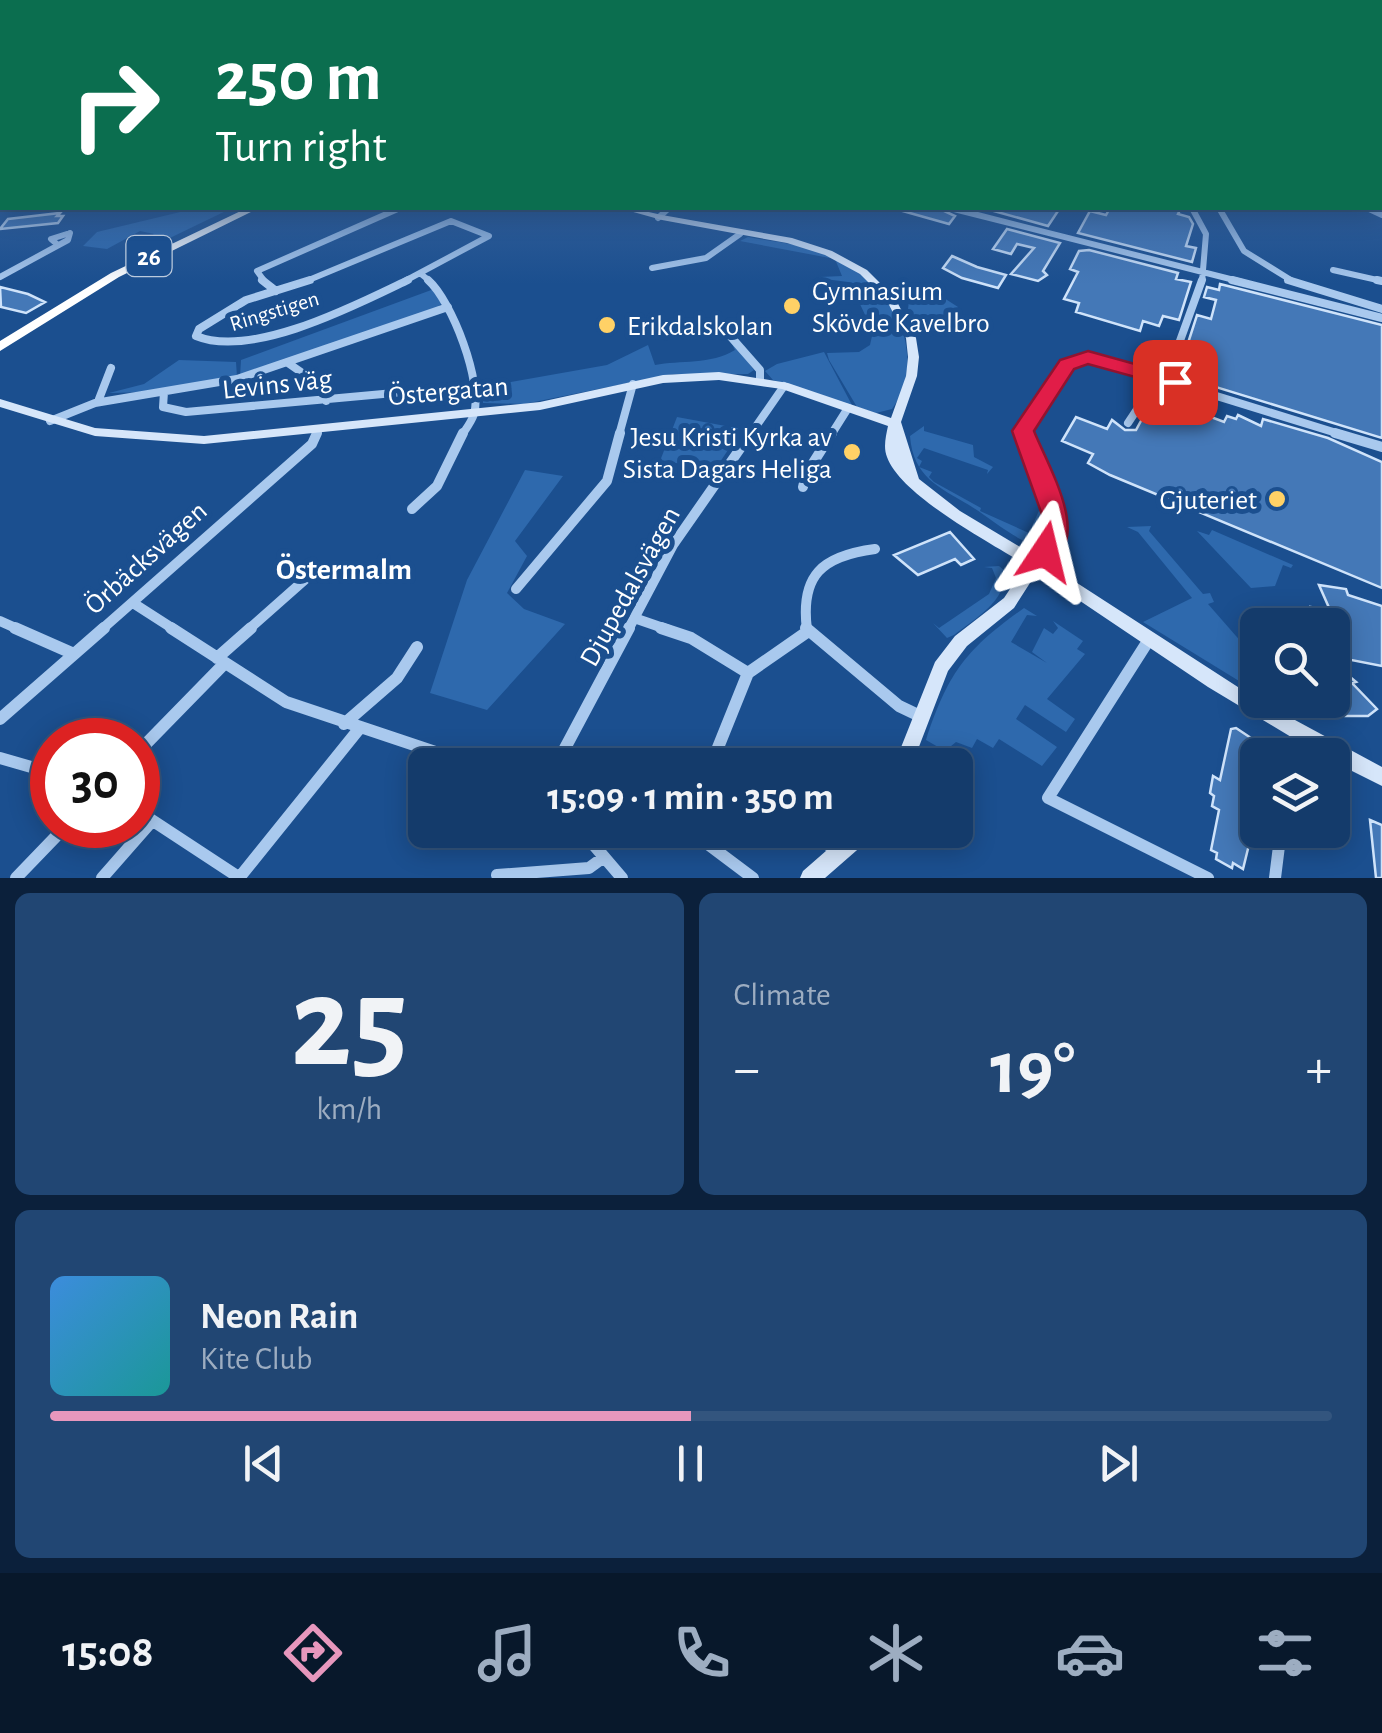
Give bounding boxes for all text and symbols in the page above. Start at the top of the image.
icon: right [50,40,180,170]
text: 250 m [215,43,382,113]
text: Turn right [215,125,387,170]
road number: 26 [126,236,172,276]
place label: Gymnasium Skövde Kavelbro [812,278,990,338]
street label: Ringstigen [227,287,322,335]
marker: Gymnasium Skövde Kavelbro [781,295,803,317]
place label: Erikdalskolan [627,313,773,341]
marker: Erikdalskolan [596,314,618,336]
pin [1133,340,1218,425]
icon: arrive [1148,355,1203,410]
street label: Levins väg [221,365,334,405]
street label: Östergatan [387,371,510,411]
place label: Jesu Kristi Kyrka av Sista Dagars Heliga [623,424,832,484]
marker: Jesu Kristi Kyrka av Sista Dagars Heliga [841,441,863,463]
place label: Gjuteriet [1159,487,1257,515]
marker: Gjuteriet [1266,488,1288,510]
street label: Örbäcksvägen [79,495,213,620]
position arrow [993,500,1097,604]
street label: Djupedalsvägen [575,502,686,672]
district label: Östermalm [276,553,412,585]
map controls [1240,608,1350,848]
button: search [1240,608,1350,718]
speed limit sign: 30 [30,718,160,848]
button: layers [1240,738,1350,848]
text: 15:09 · 1 min · 350 m [547,779,834,817]
text: 25 [291,960,408,1090]
text: Climate [734,979,831,1011]
text: 19° [990,1032,1075,1107]
text: − [734,1042,760,1097]
text: + [1306,1042,1332,1097]
text: km/h [316,1093,382,1125]
text: Neon Rain [200,1298,358,1336]
text: Kite Club [200,1343,312,1375]
icon: previous [236,1436,291,1491]
icon: pause [663,1436,718,1491]
icon: next [1091,1436,1146,1491]
icon: directions [278,1618,348,1688]
icon: music [472,1618,542,1688]
icon: phone [667,1618,737,1688]
icon: climate [861,1618,931,1688]
icon: car [1055,1618,1125,1688]
icon: filters [1250,1618,1320,1688]
text: 15:08 [62,1630,154,1675]

